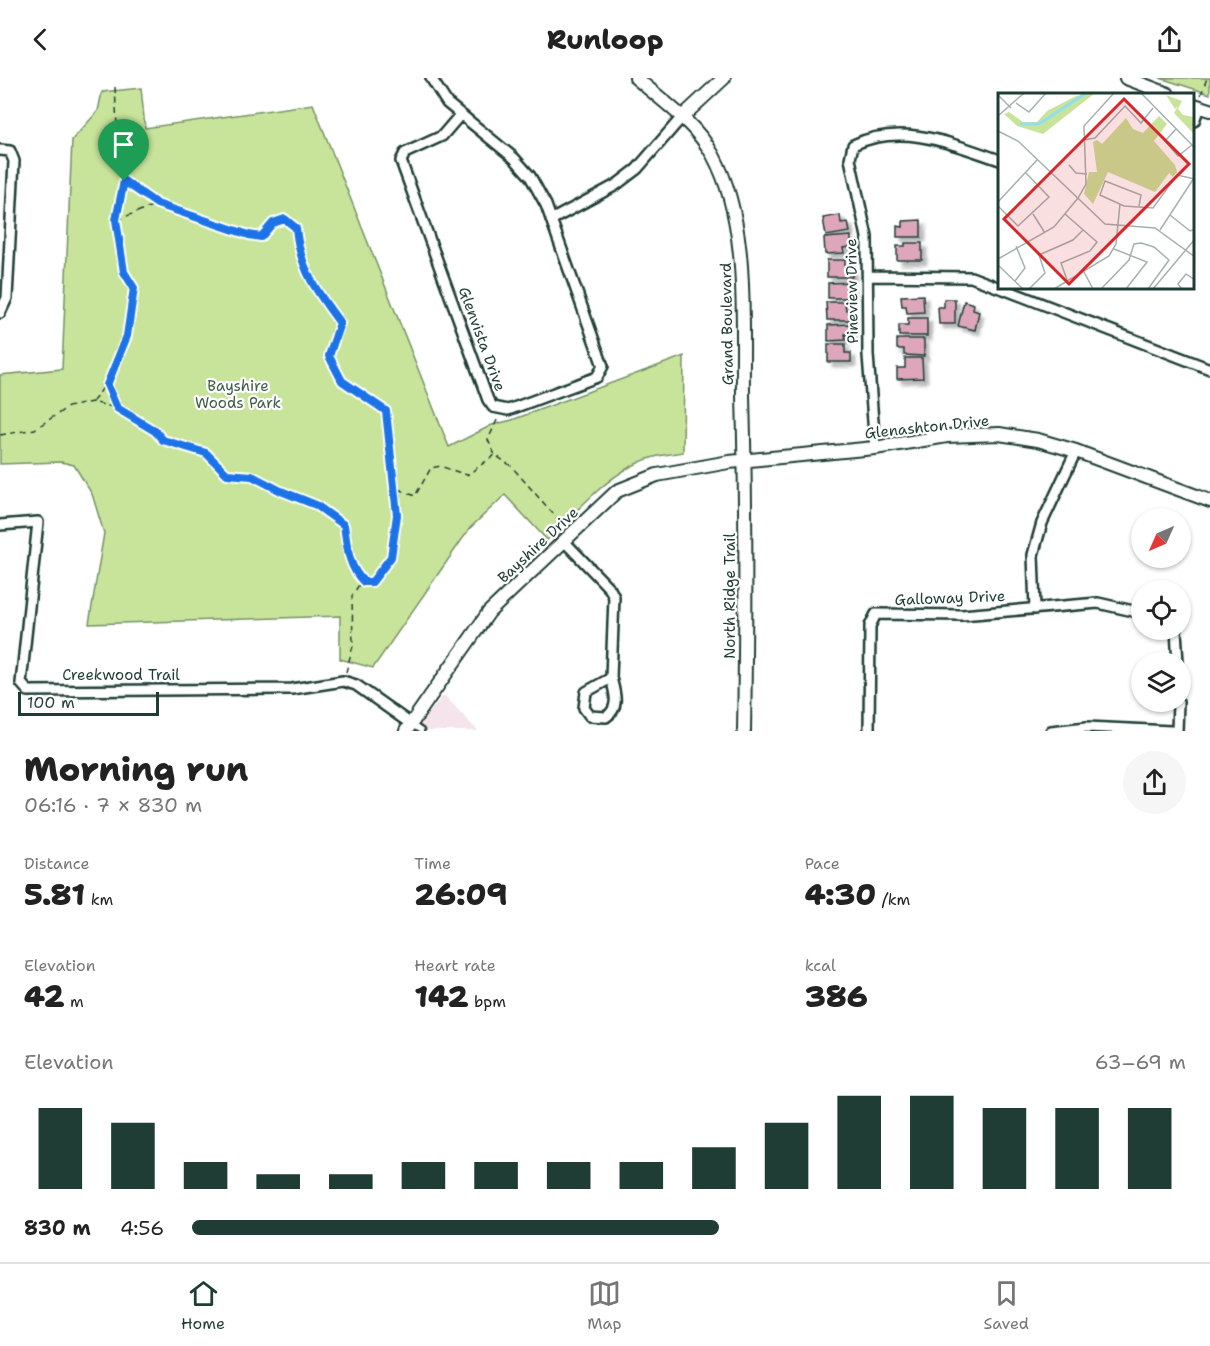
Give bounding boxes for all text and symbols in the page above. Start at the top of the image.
text: Runloop [547,21,663,58]
icon: back [24,23,57,56]
icon: share [1153,23,1186,56]
inset map [998,93,1195,290]
pin [98,119,149,181]
icon: arrive [107,128,140,161]
street label: Pineview Drive [841,238,863,344]
street label: Grand Boulevard [716,262,738,385]
street label: Glenvista Drive [454,284,510,394]
park label: Bayshire Woods Park [195,376,281,413]
street label: Glenashton Drive [864,411,990,443]
street label: Bayshire Drive [493,502,583,588]
north arrow [1131,508,1191,568]
map controls [1131,508,1191,712]
street label: North Ridge Trail [720,533,740,659]
button: locate [1131,580,1191,640]
street label: Galloway Drive [894,586,1006,610]
button: layers [1131,652,1191,712]
street label: Creekwood Trail [62,665,180,685]
scale bar [18,689,159,716]
text: 100 m [27,692,75,713]
text: Morning run [24,747,248,792]
button: share [1123,751,1186,814]
text: 06:16 · 7 × 830 m [24,792,202,818]
text: Distance [24,853,90,874]
text: Time [414,853,451,874]
text: Pace [805,853,840,874]
text: 5.81 [24,874,85,915]
text: 26:09 [414,874,508,915]
text: 4:30 [805,874,876,915]
text: km [85,889,113,910]
text: /km [876,889,910,910]
text: Elevation [24,955,96,976]
text: Heart rate [414,955,496,976]
text: kcal [805,955,836,976]
text: 42 [24,976,65,1017]
text: 142 [414,976,468,1017]
text: 386 [805,976,868,1017]
text: m [65,991,84,1012]
text: bpm [468,991,506,1012]
text: Elevation [24,1049,114,1075]
text: 63–69 m [1095,1049,1186,1075]
text: 830 m [24,1215,91,1241]
text: 4:56 [120,1215,164,1241]
tab: Home [181,1277,225,1334]
tab: Map [587,1277,621,1334]
tab: Saved [984,1277,1029,1334]

